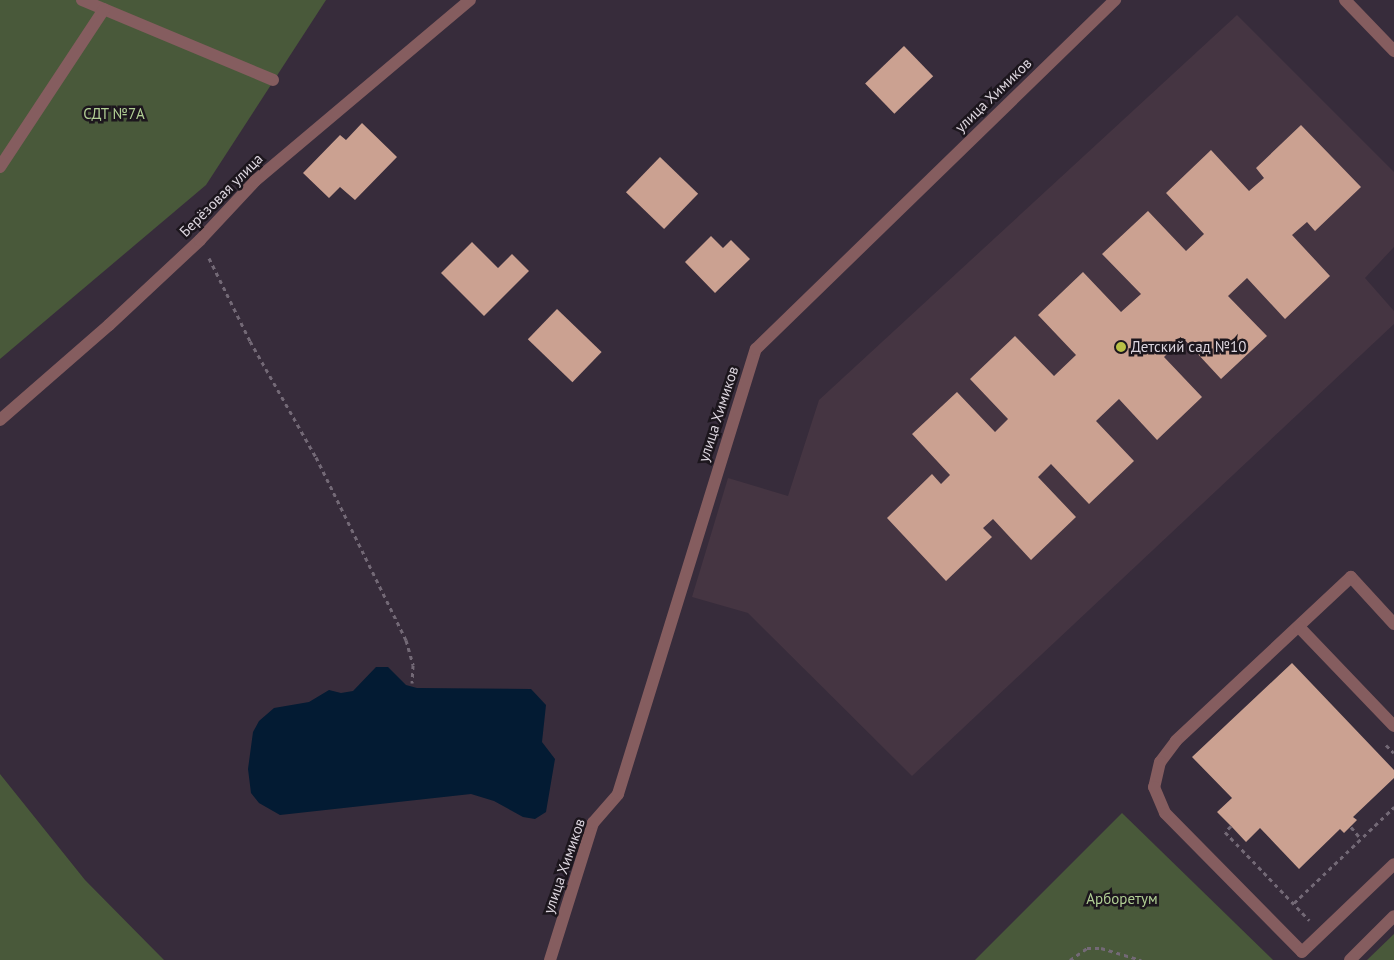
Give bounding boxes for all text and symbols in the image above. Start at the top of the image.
street label: улица Химиков [951,54,1035,136]
park label: СДТ №7А [83,105,145,123]
street label: Берёзовая улица [176,150,266,240]
place label: Детский сад №10 [1131,338,1246,356]
marker: Детский сад №10 [1115,341,1127,353]
street label: улица Химиков [694,364,742,464]
street label: улица Химиков [539,816,589,916]
park label: Арборетум [1086,890,1158,908]

